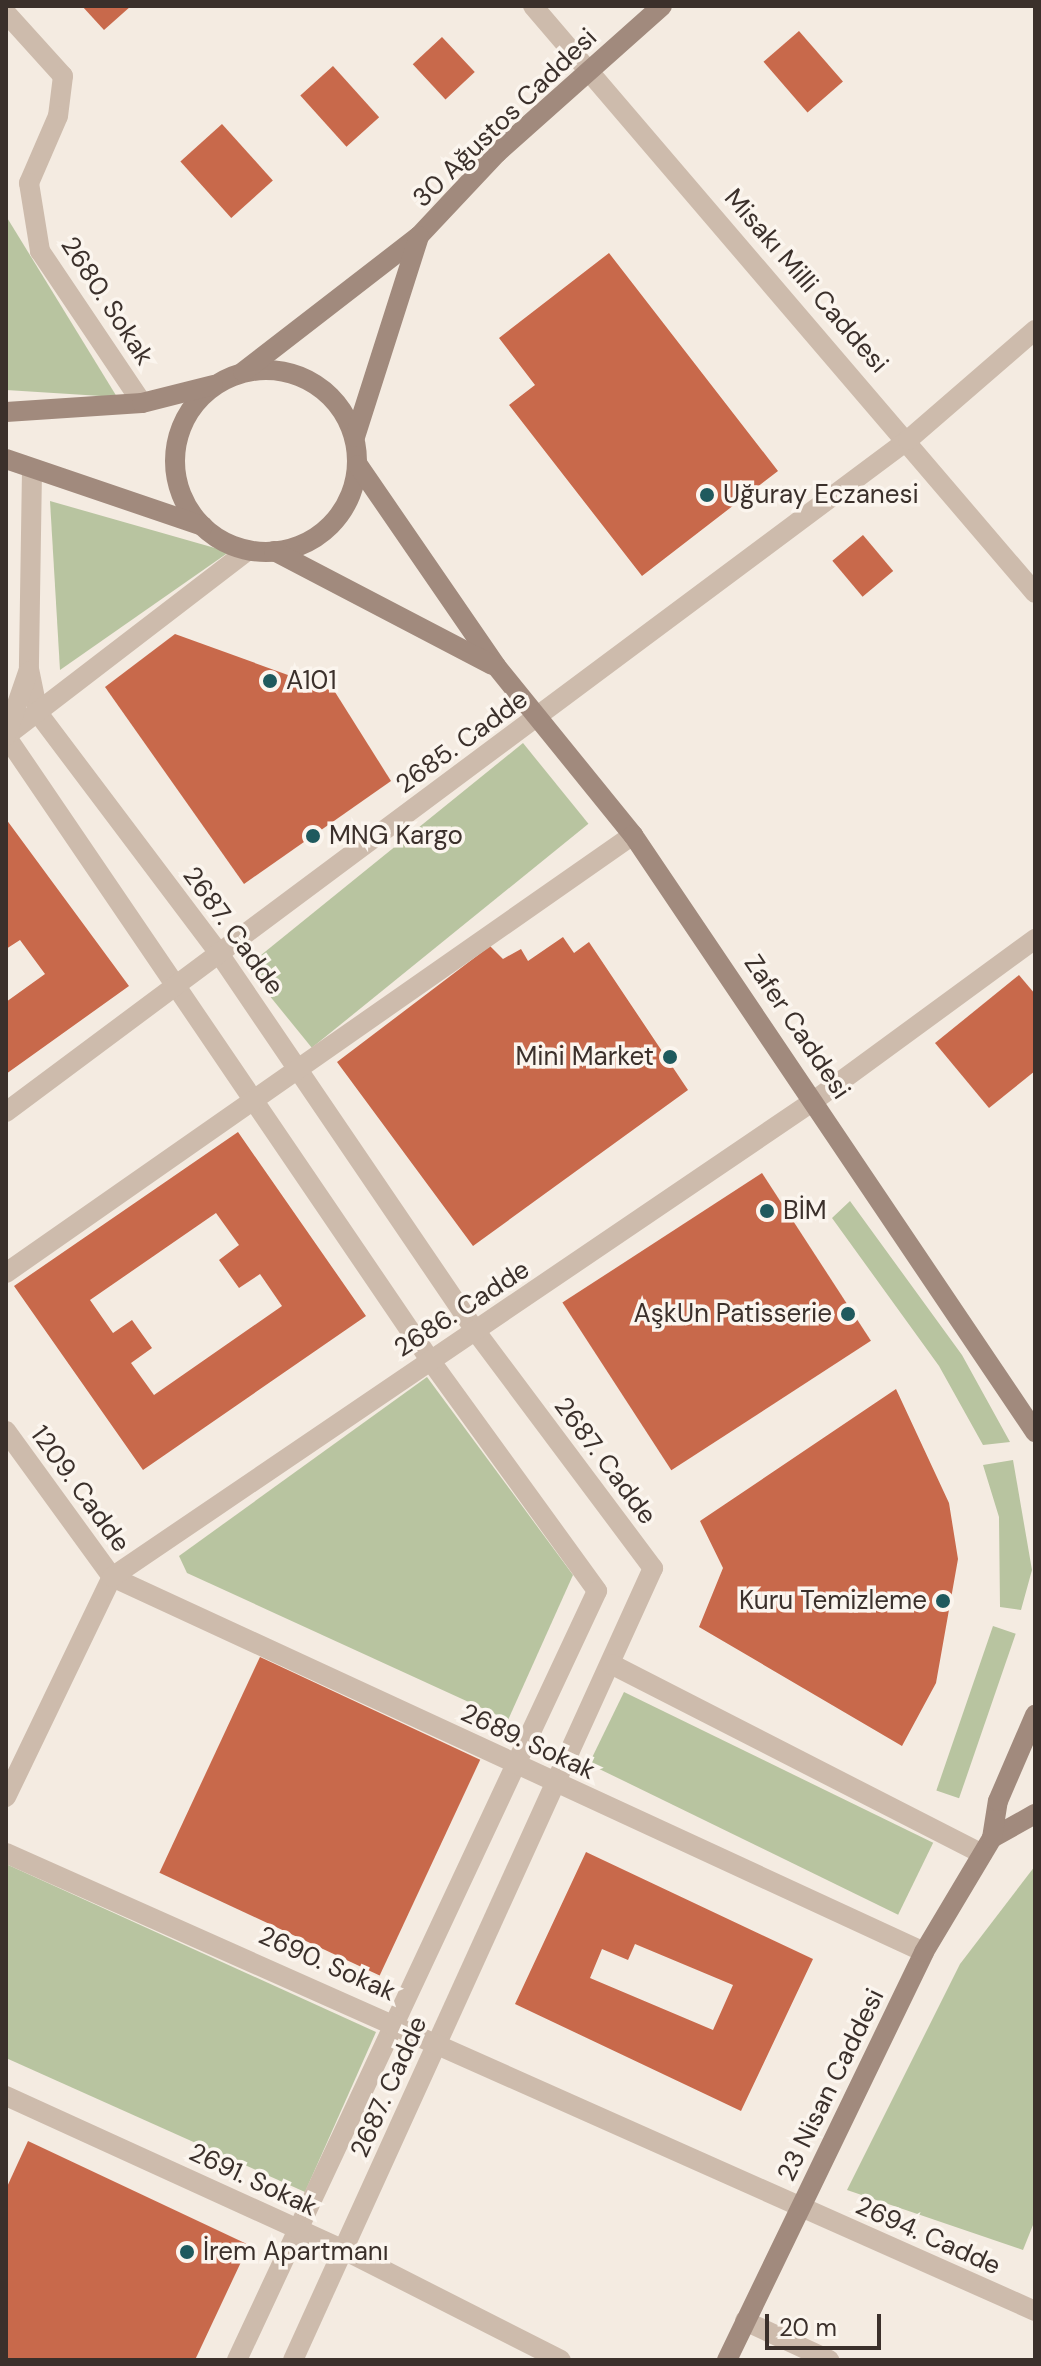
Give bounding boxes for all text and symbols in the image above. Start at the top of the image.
street label: 30 Ağustos Caddesi [406,22,604,214]
street label: Misakı Milli Caddesi [718,183,894,379]
street label: 2680. Sokak [54,231,160,371]
place label: Uğuray Eczanesi [723,479,919,511]
marker: Uğuray Eczanesi [698,486,716,504]
place label: A101 [286,665,336,697]
marker: A101 [261,672,279,690]
street label: 2685. Cadde [390,684,534,800]
place label: MNG Kargo [329,820,463,852]
marker: MNG Kargo [304,827,322,845]
street label: 2687. Cadde [176,861,290,1001]
street label: Zafer Caddesi [737,949,857,1105]
place label: Mini Market [515,1041,654,1073]
marker: Mini Market [661,1048,679,1066]
place label: BİM [783,1195,827,1227]
marker: BİM [758,1202,776,1220]
street label: 2686. Cadde [389,1254,535,1364]
place label: AşkUn Patisserie [634,1298,832,1330]
marker: AşkUn Patisserie [839,1305,857,1323]
street label: 2687. Cadde [547,1391,663,1531]
street label: 1209. Cadde [24,1420,136,1558]
place label: Kuru Temizleme [739,1585,927,1617]
marker: Kuru Temizleme [934,1592,952,1610]
street label: 2689. Sokak [456,1697,600,1787]
street label: 2690. Sokak [254,1920,400,2008]
street label: 23 Nisan Caddesi [771,1984,891,2186]
street label: 2687. Cadde [344,2012,434,2162]
street label: 2691. Sokak [184,2137,322,2223]
street label: 2694. Cadde [851,2190,1005,2282]
place label: İrem Apartmanı [203,2236,389,2268]
marker: İrem Apartmanı [178,2243,196,2261]
scale bar [769,2298,885,2348]
text: 20 m [779,2312,837,2343]

